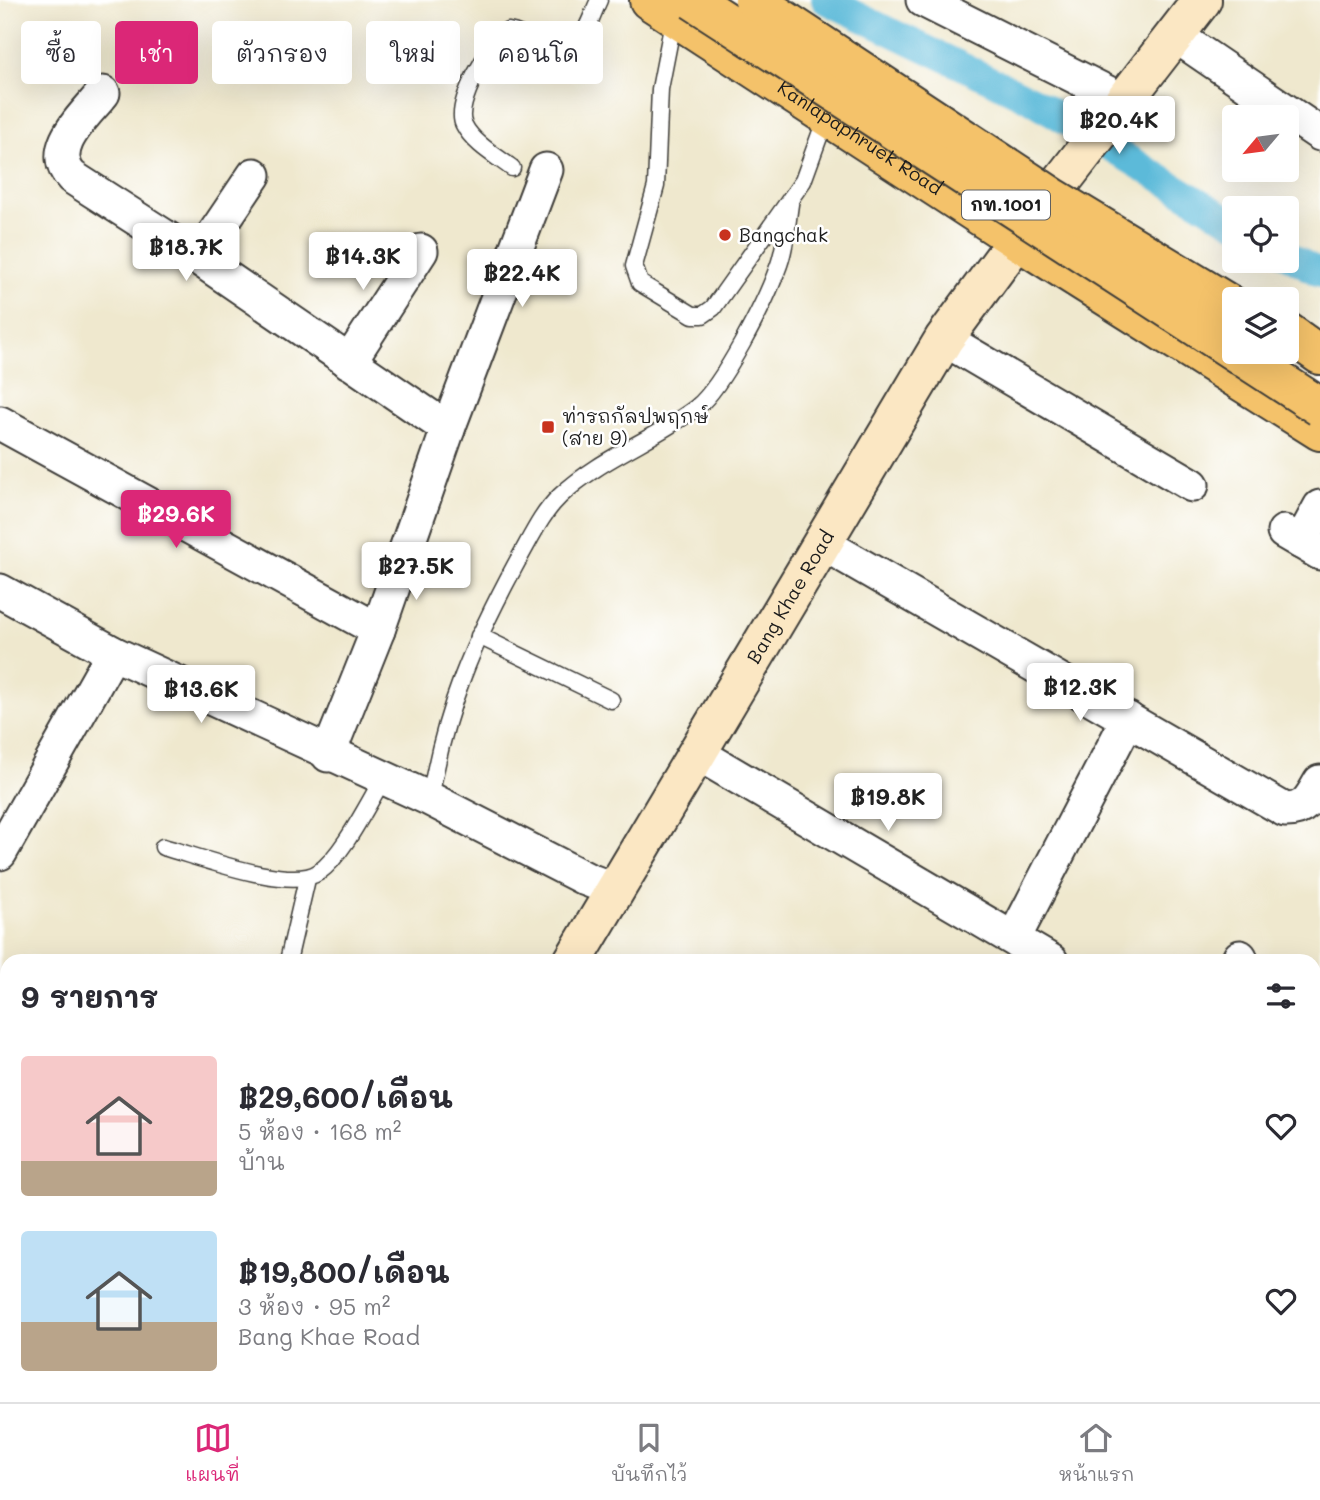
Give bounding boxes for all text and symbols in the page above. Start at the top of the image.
chip: ซื้อ [21,21,101,84]
chip: เช่า [115,21,198,84]
chip: ตัวกรอง [212,21,352,84]
chip: ใหม่ [366,21,460,84]
chip: คอนโด [474,21,603,84]
street label: Kanlapaphruek Road [773,74,948,200]
pin: ฿20.4K [1062,96,1176,156]
text: ฿20.4K [1079,104,1159,134]
north arrow [1222,105,1298,182]
map controls [1222,105,1299,364]
road number: กท.1001 [962,190,1050,220]
button: locate [1222,196,1299,273]
place label: Bangchak [739,222,828,247]
pin: ฿18.7K [129,224,243,283]
marker: Bangchak [717,227,733,243]
text: ฿18.7K [149,231,223,261]
pin: ฿14.3K [306,232,420,292]
text: ฿14.3K [325,240,401,270]
pin: ฿22.4K [465,250,579,309]
text: ฿22.4K [483,257,561,287]
button: layers [1222,287,1299,364]
place label: ท่ารถกัลปพฤกษ์ (สาย 9) [562,403,708,450]
marker: ท่ารถกัลปพฤกษ์ (สาย 9) [540,419,556,435]
pin: ฿29.6K [119,490,233,550]
text: ฿29.6K [137,498,215,528]
street label: Bang Khae Road [740,526,839,668]
pin: ฿27.5K [359,542,473,602]
text: ฿27.5K [378,550,454,580]
pin: ฿12.3K [1023,664,1137,723]
pin: ฿13.6K [144,666,258,725]
text: ฿12.3K [1043,671,1117,701]
text: ฿13.6K [163,673,239,703]
pin: ฿19.8K [831,774,945,833]
text: ฿19.8K [850,781,926,811]
text: 9 รายการ [21,976,158,1016]
icon: filters [1262,977,1300,1015]
text: ฿29,600/เดือน [238,1076,453,1116]
icon: home [77,1084,161,1168]
icon: heart [1262,1107,1300,1145]
text: 5 ห้อง · 168 m² [238,1116,401,1146]
text: บ้าน [238,1146,285,1176]
text: ฿19,800/เดือน [238,1251,450,1291]
icon: home [77,1259,161,1343]
icon: heart [1262,1282,1300,1320]
text: 3 ห้อง · 95 m² [238,1291,390,1321]
text: Bang Khae Road [238,1321,420,1351]
tab: แผนที่ [186,1419,240,1486]
tab: บันทึกไว้ [611,1419,687,1486]
tab: หน้าแรก [1059,1419,1134,1486]

